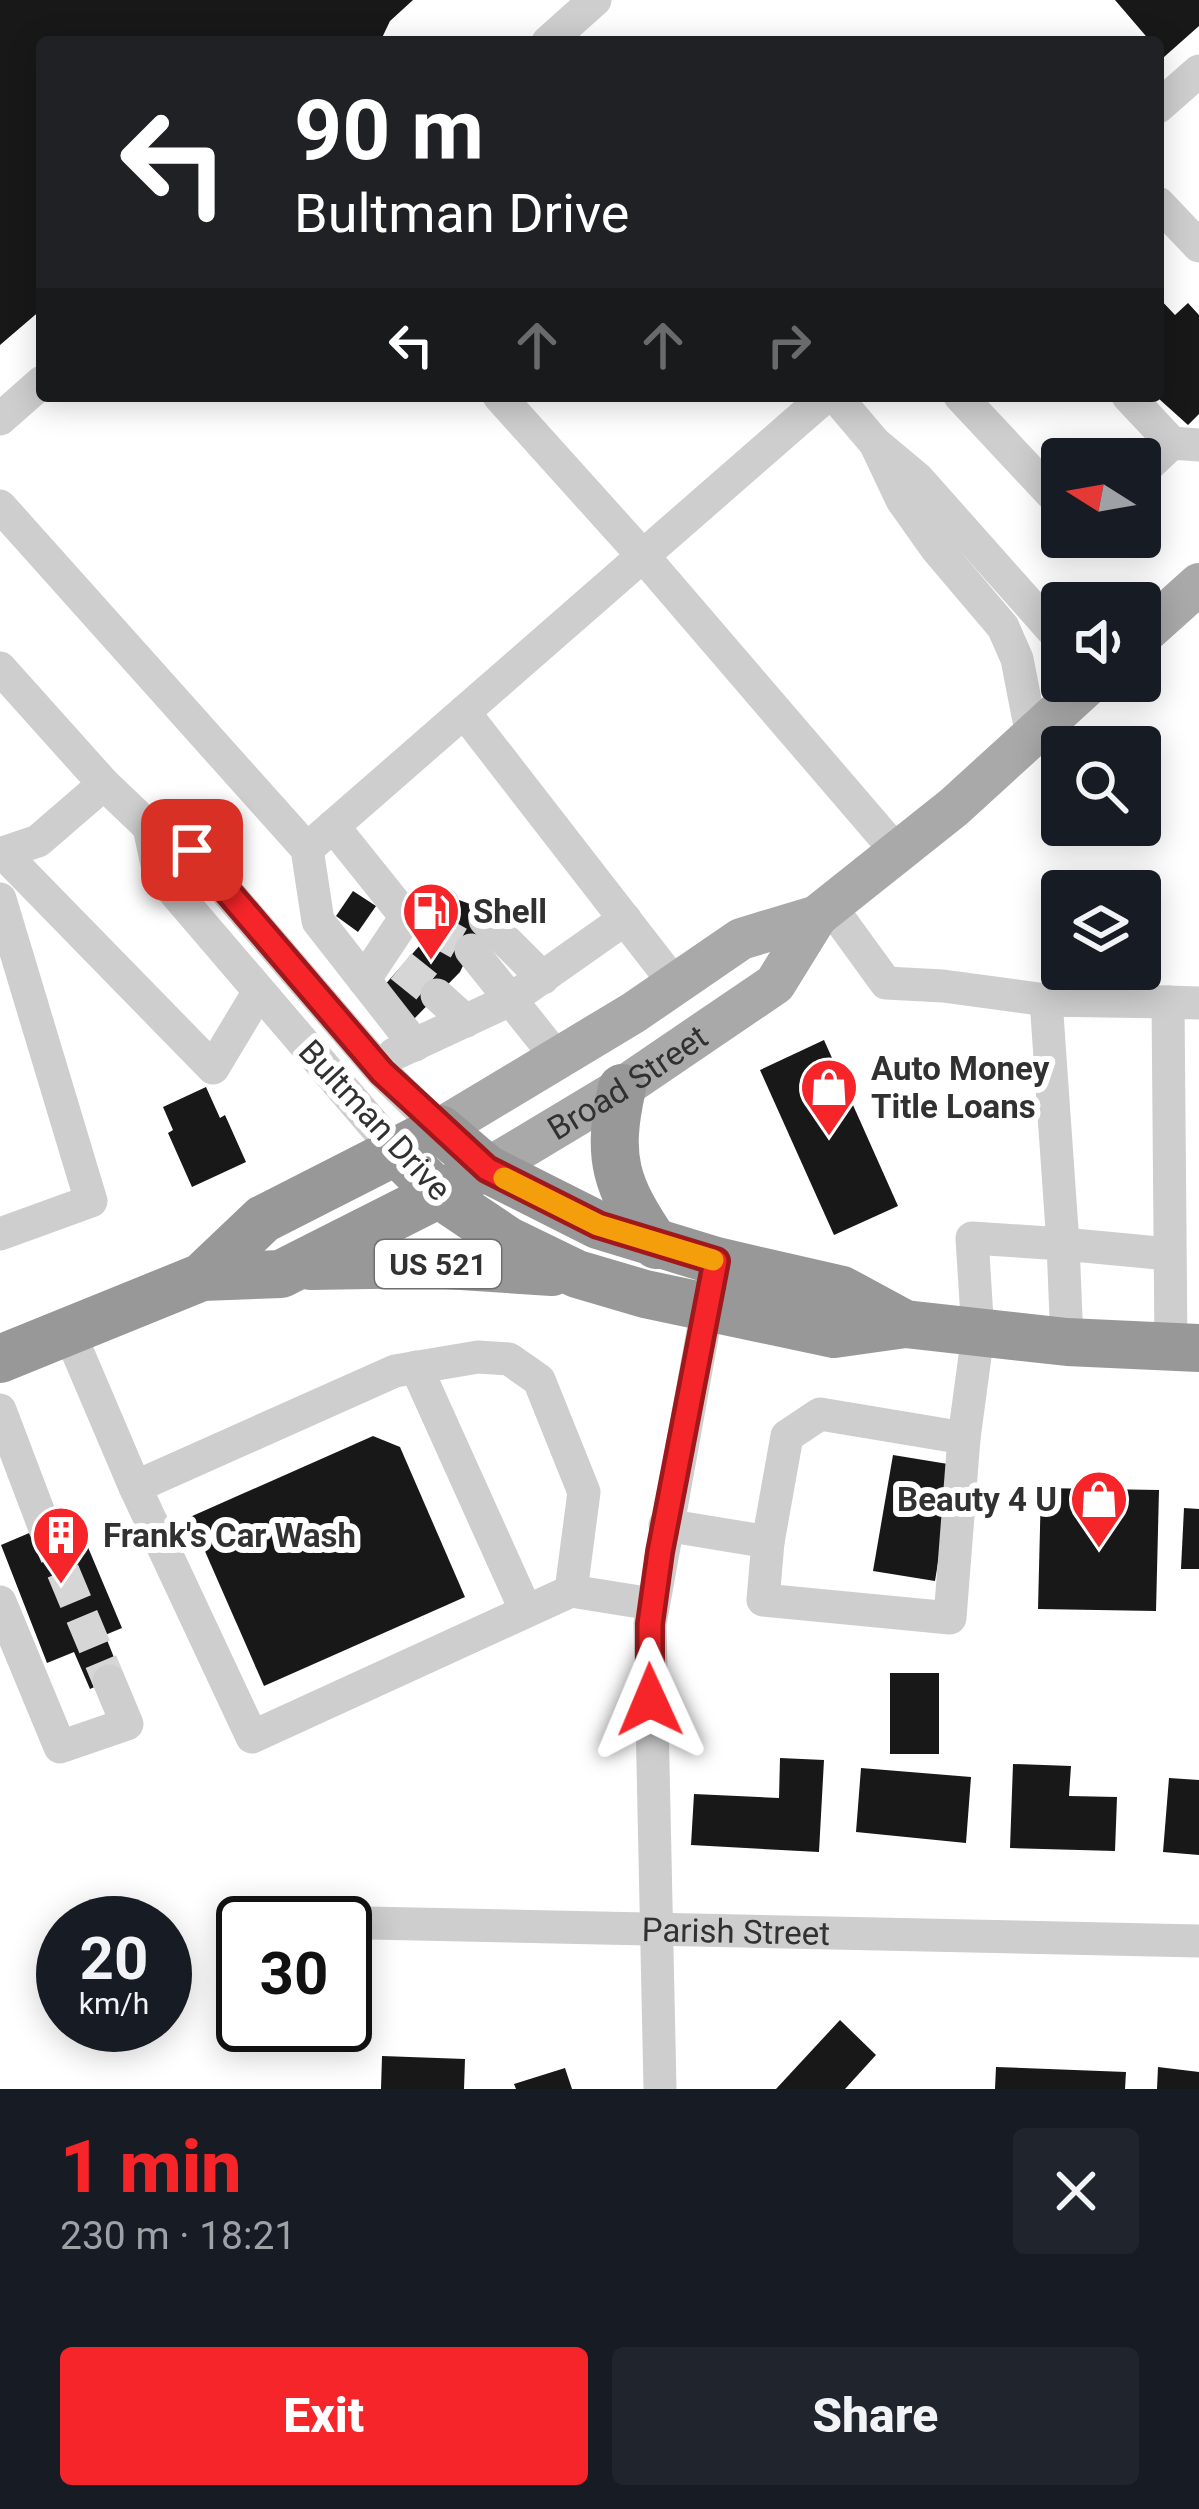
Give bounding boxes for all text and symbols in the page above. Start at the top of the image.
text: 90 m [294,81,484,180]
icon: left [96,84,252,240]
text: Bultman Drive [294,182,629,245]
icon: left [378,312,444,378]
icon: ahead [504,312,570,378]
icon: ahead [630,312,696,378]
icon: right [756,312,822,378]
north arrow [1041,438,1161,558]
map controls [1041,438,1161,990]
button: sound [1041,582,1161,702]
button: search [1041,726,1161,846]
pin [141,799,243,901]
icon: arrive [159,817,225,883]
button: layers [1041,870,1161,990]
fuel station icon: Shell [400,880,462,962]
place label: Shell [473,892,547,931]
street label: Broad Street [540,1016,715,1148]
street label: Bultman Drive [291,1032,459,1208]
place label: Auto Money Title Loans [871,1049,1050,1126]
shop icon: Auto Money Title Loans [798,1056,860,1138]
road number: US 521 [375,1240,501,1288]
shop icon: Beauty 4 U [1068,1468,1130,1550]
place label: Beauty 4 U [897,1480,1057,1519]
building icon: Frank's Car Wash [30,1504,92,1586]
place label: Frank's Car Wash [103,1516,356,1555]
position arrow [587,1637,713,1763]
speed limit sign: 30 [216,1896,372,2052]
street label: Parish Street [641,1909,830,1953]
text: 20 [80,1923,148,1994]
text: km/h [79,1986,149,2021]
text: 1 min [60,2125,242,2210]
button: close [1013,2128,1139,2254]
text: 230 m · 18:21 [60,2213,296,2259]
button: Exit [60,2347,588,2485]
button: Share [612,2347,1139,2485]

